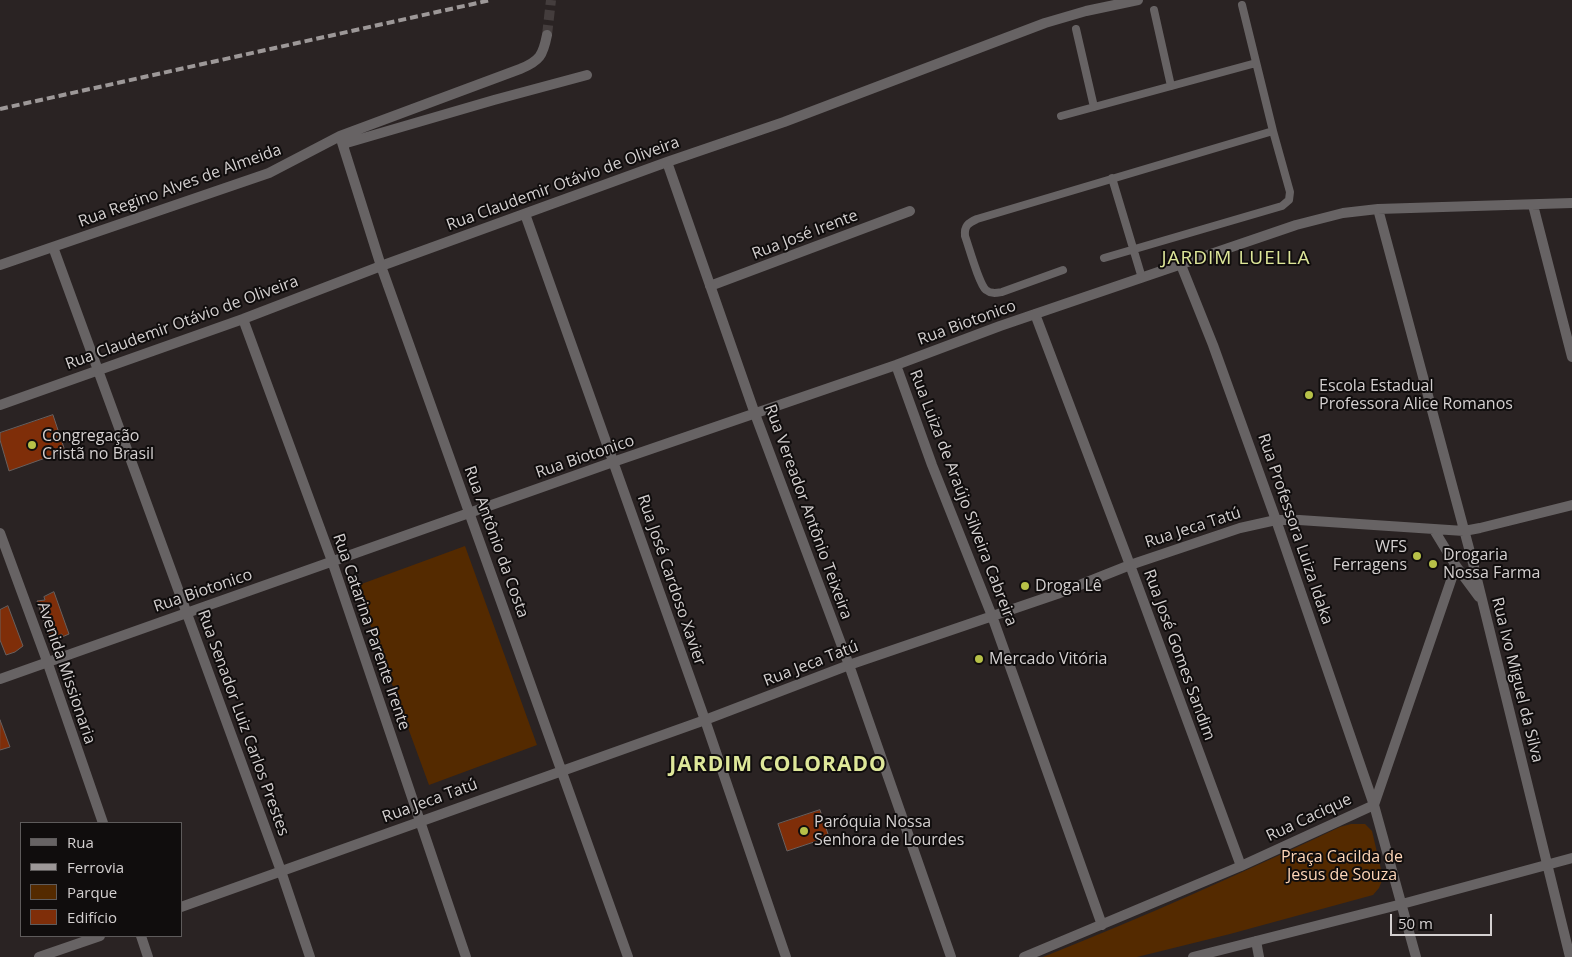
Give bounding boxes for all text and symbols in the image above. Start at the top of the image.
street label: Rua Claudemir Otávio de Oliveira [444,133,682,235]
street label: Rua Regino Alves de Almeida [76,140,284,232]
street label: Rua José Irente [749,206,861,264]
district label: JARDIM LUELLA [1160,248,1312,270]
street label: Rua Claudemir Otávio de Oliveira [63,272,301,374]
street label: Rua Biotonico [915,296,1019,350]
street label: Rua Luiza de Araújo Silveira Cabreira [905,367,1021,629]
place label: Escola Estadual Professora Alice Romanos [1319,376,1513,414]
marker: Escola Estadual Professora Alice Romanos [1303,389,1315,401]
street label: Rua Vereador Antônio Teixeira [760,402,856,622]
place label: Congregação Cristã no Brasil [42,426,154,464]
street label: Rua Biotonico [533,431,637,483]
street label: Rua Professora Luiza Idaka [1253,431,1337,627]
marker: Congregação Cristã no Brasil [26,439,38,451]
street label: Rua Antônio da Costa [460,463,532,621]
street label: Rua José Cardoso Xavier [633,492,709,668]
street label: Rua Jeca Tatú [1143,503,1243,553]
street label: Rua Catarina Parente Irente [328,531,414,733]
place label: WFS Ferragens [1333,537,1407,575]
place label: Drogaria Nossa Farma [1443,545,1540,583]
marker: WFS Ferragens [1411,550,1423,562]
marker: Drogaria Nossa Farma [1427,558,1439,570]
street label: Rua Biotonico [151,565,255,617]
street label: Rua José Gomes Sandim [1139,567,1219,743]
place label: Droga Lê [1035,576,1102,596]
marker: Droga Lê [1019,580,1031,592]
street label: Rua Ivo Miguel da Silva [1487,595,1547,765]
street label: Avenida Missionaria [33,599,99,747]
street label: Rua Senador Luiz Carlos Prestes [193,607,293,839]
street label: Rua Jeca Tatú [761,637,861,691]
place label: Mercado Vitória [989,649,1107,669]
marker: Mercado Vitória [973,653,985,665]
district label: JARDIM COLORADO [667,752,889,778]
street label: Rua Jeca Tatú [380,775,480,827]
street label: Rua Cacique [1263,790,1355,846]
place label: Paróquia Nossa Senhora de Lourdes [814,812,964,850]
legend [20,822,182,937]
marker: Paróquia Nossa Senhora de Lourdes [798,825,810,837]
text: Rua [67,832,94,852]
park label: Praça Cacilda de Jesus de Souza [1281,847,1403,885]
text: Ferrovia [67,857,124,877]
text: Parque [67,882,117,902]
scale bar [1392,904,1494,936]
text: Edifício [67,907,117,927]
text: 50 m [1398,913,1433,933]

